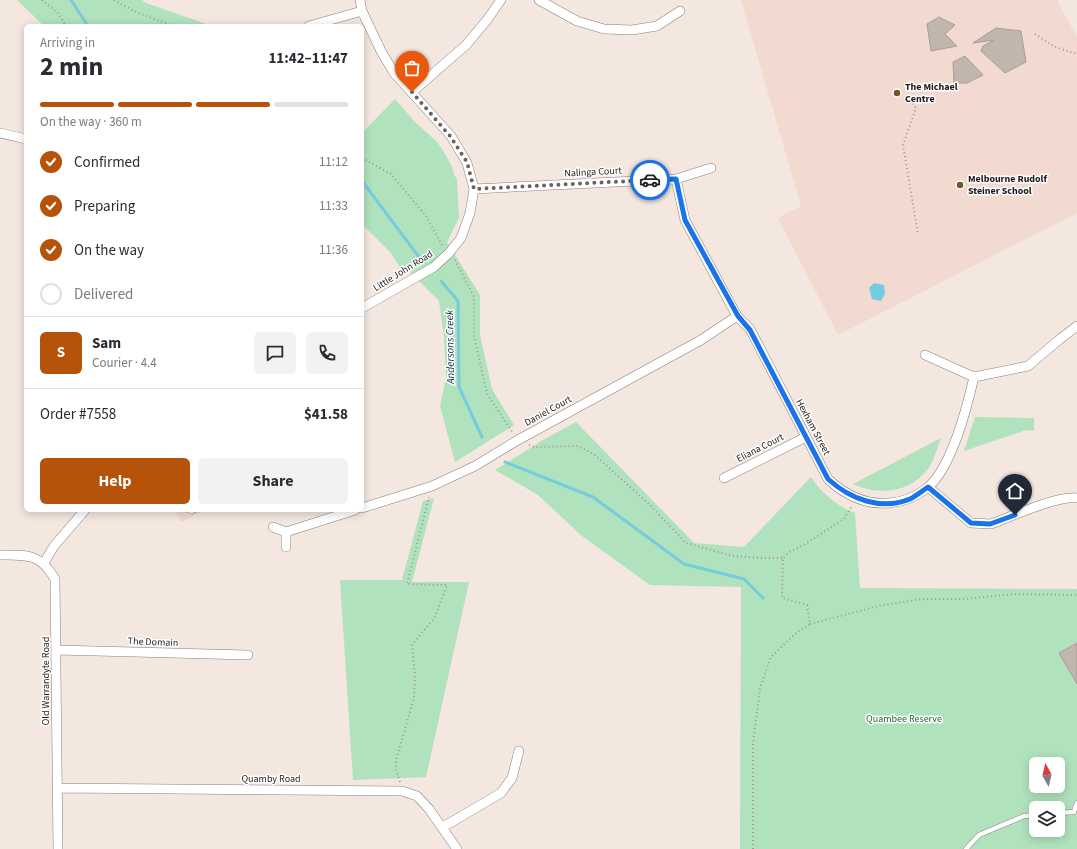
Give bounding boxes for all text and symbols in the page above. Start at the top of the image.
text: Arriving in [40,34,95,52]
text: 2 min [40,48,103,85]
text: 11:42–11:47 [268,48,348,69]
pin [395,51,429,92]
icon: bag [401,57,423,79]
place label: The Michael Centre [905,80,958,106]
marker: The Michael Centre [892,88,902,98]
text: On the way · 360 m [40,113,142,131]
icon: check [40,151,62,173]
text: Confirmed [74,152,140,173]
text: 11:12 [319,153,348,171]
courier [630,160,670,200]
street label: Nalinga Court [564,163,623,180]
icon: car [639,169,661,191]
place label: Melbourne Rudolf Steiner School [968,172,1047,198]
marker: Melbourne Rudolf Steiner School [955,180,965,190]
icon: check [40,195,62,217]
text: Preparing [74,196,135,217]
text: 11:33 [319,197,348,215]
icon: check [40,239,62,261]
text: On the way [74,240,144,261]
text: 11:36 [319,241,348,259]
street label: Little John Road [370,247,436,295]
text: Delivered [74,284,133,305]
water label: Andersons Creek [442,309,458,385]
button: chat [254,332,296,374]
button: phone [306,332,348,374]
text: Sam [92,333,121,354]
text: S [57,342,65,363]
text: Courier · 4.4 [92,354,157,372]
street label: Daniel Court [522,392,575,430]
street label: Hexham Street [792,396,834,458]
text: Order #7558 [40,404,116,425]
text: $41.58 [304,404,348,425]
street label: Eliana Court [734,430,787,466]
button: Help [40,458,190,504]
button: Share [198,458,348,504]
pin [998,474,1032,515]
icon: home [1004,480,1026,502]
street label: The Domain [127,634,179,650]
street label: Old Warrandyte Road [39,637,53,725]
park label: Quambee Reserve [866,712,942,726]
north arrow [1029,757,1065,793]
map controls [1029,757,1065,837]
street label: Quamby Road [241,772,301,786]
button: layers [1029,801,1065,837]

